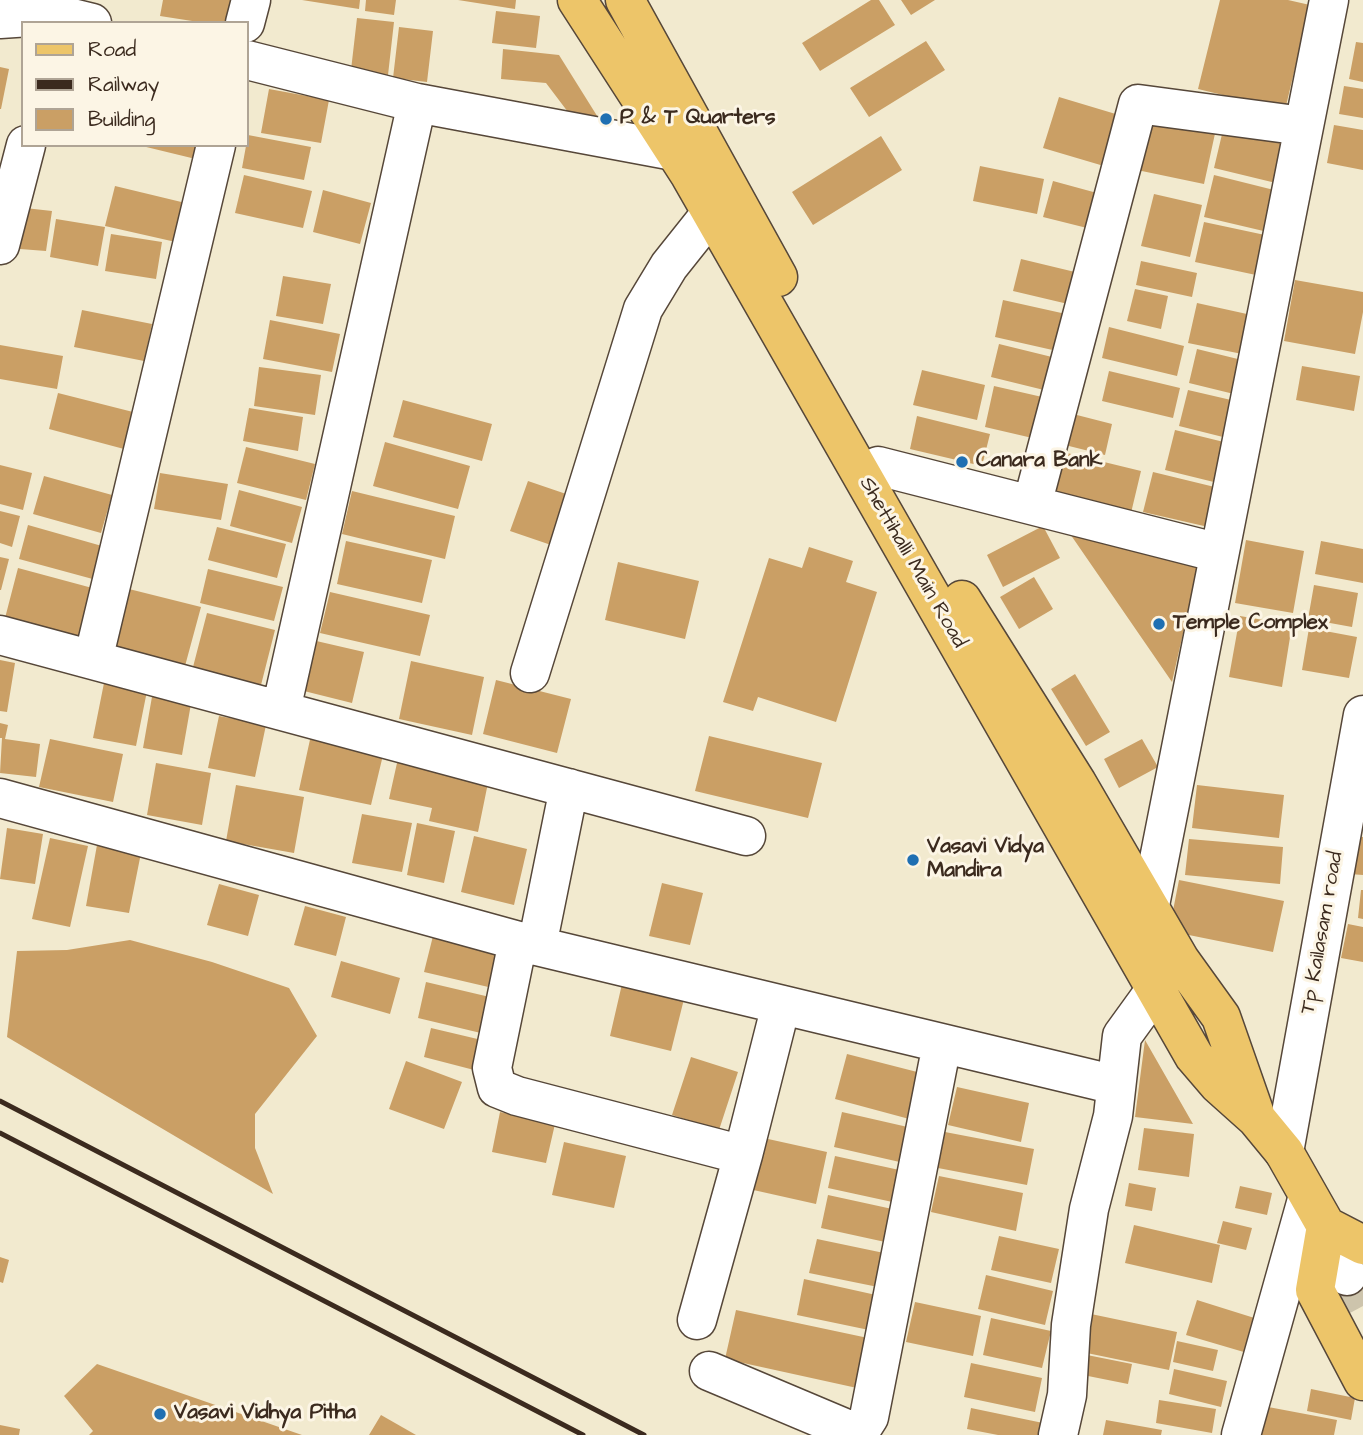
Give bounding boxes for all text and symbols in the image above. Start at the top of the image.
legend [21,21,248,147]
text: Road [88,35,136,64]
text: Railway [88,70,159,99]
text: Building [88,105,155,134]
place label: P & T Quarters [620,106,776,132]
marker: P & T Quarters [598,111,614,127]
place label: Canara Bank [976,449,1102,475]
marker: Canara Bank [954,454,970,470]
street label: Shettihalli Main Road [853,473,971,653]
place label: Temple Complex [1173,611,1328,637]
marker: Temple Complex [1151,616,1167,632]
place label: Vasavi Vidya Mandira [927,835,1044,885]
street label: Tp Kailasam road [1296,850,1350,1016]
marker: Vasavi Vidya Mandira [905,852,921,868]
place label: Vasavi Vidhya Pitha [174,1401,356,1427]
marker: Vasavi Vidhya Pitha [152,1406,168,1422]

